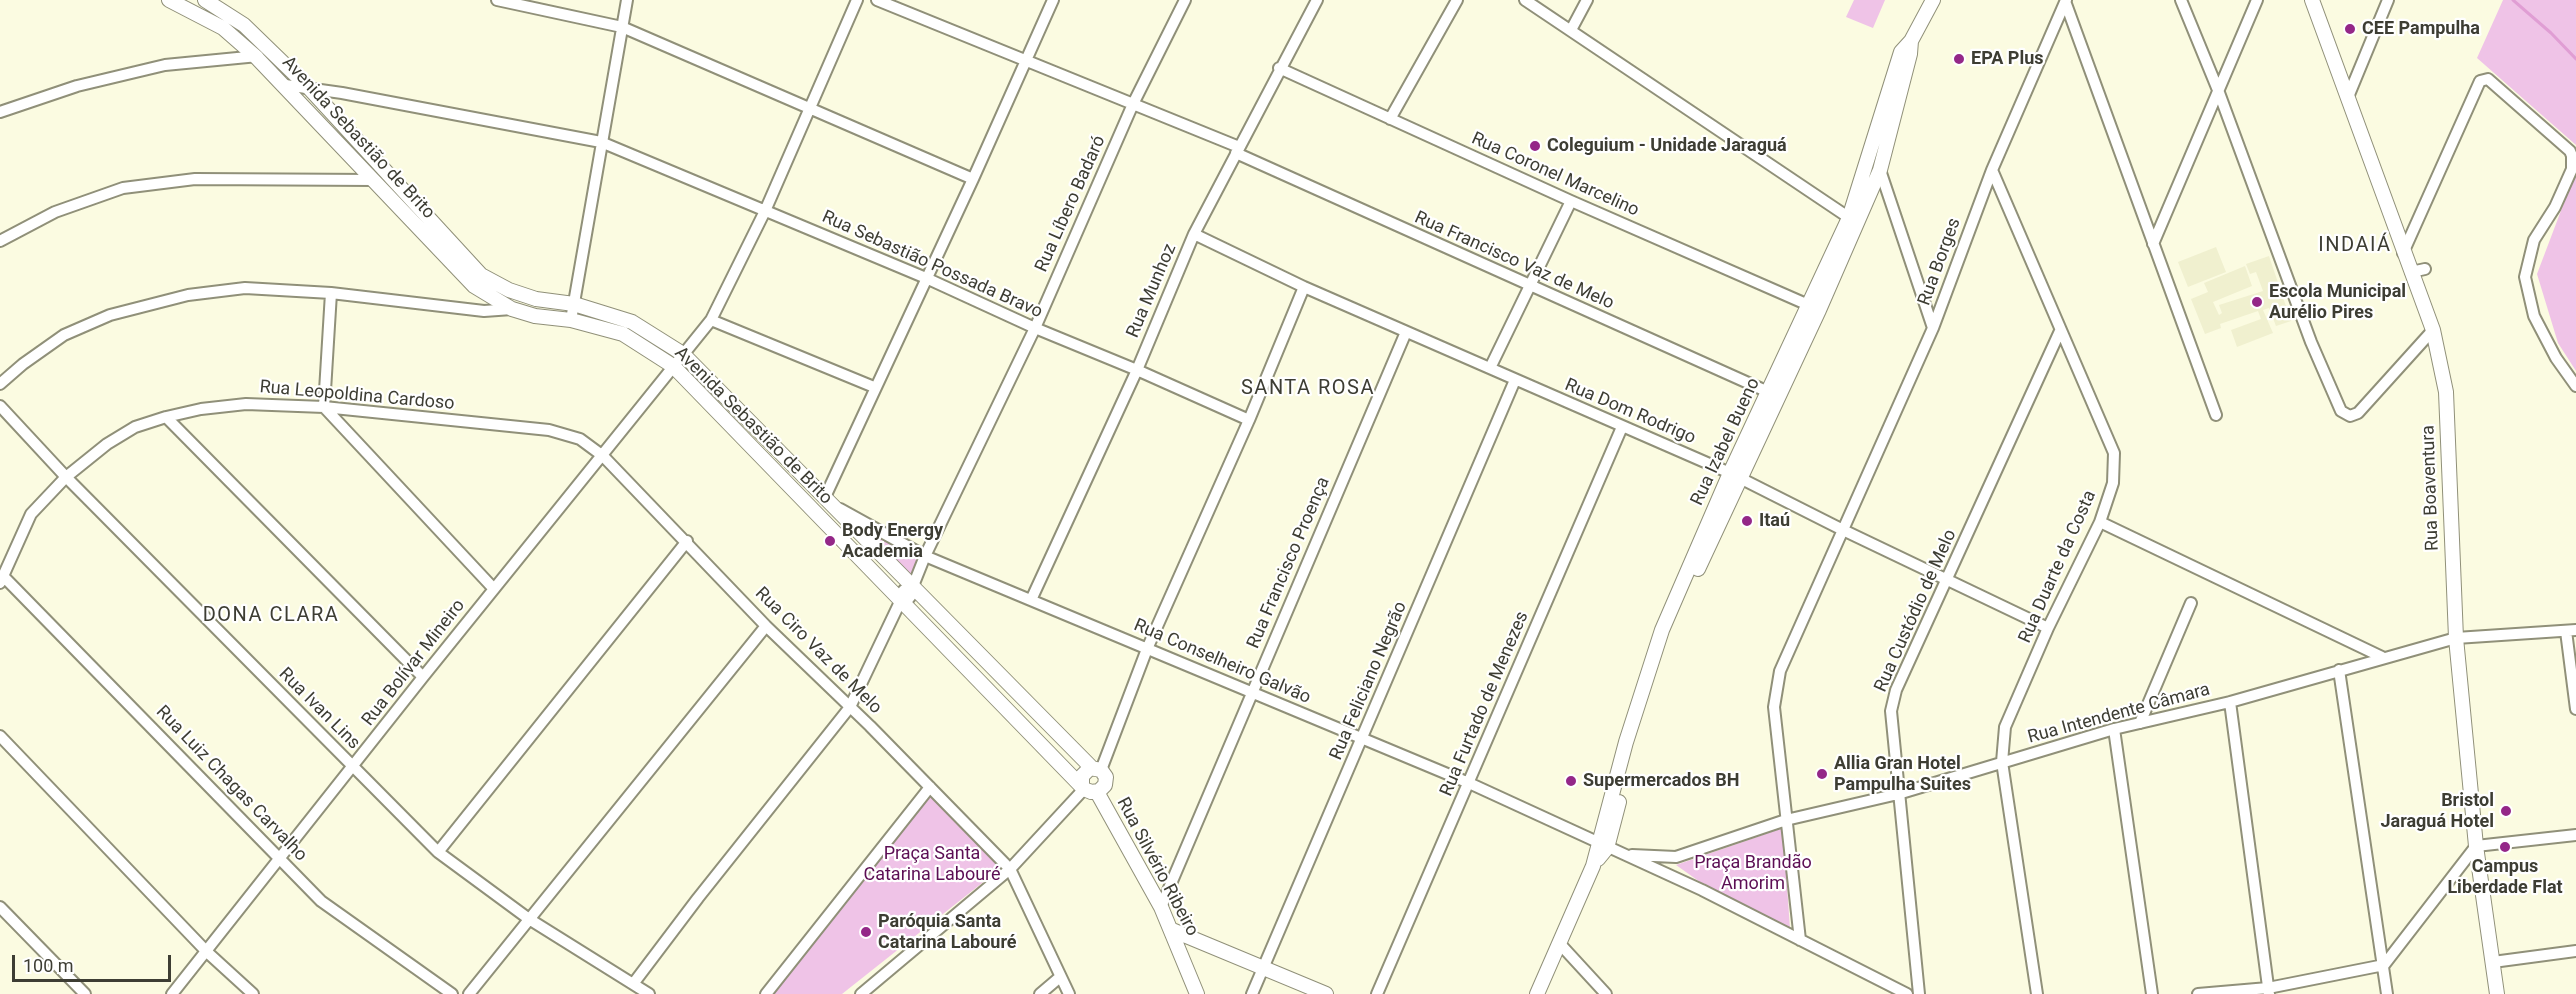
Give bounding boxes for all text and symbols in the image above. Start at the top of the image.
place label: CEE Pampulha [2362,18,2480,40]
marker: CEE Pampulha [2343,22,2357,36]
place label: EPA Plus [1971,48,2044,70]
street label: Avenida Sebastião de Brito [277,52,439,224]
marker: EPA Plus [1952,52,1966,66]
street label: Rua Coronel Marcelino [1468,128,1642,222]
street label: Rua Líbero Badaró [1031,133,1111,275]
place label: Coleguium - Unidade Jaraguá [1547,135,1787,157]
marker: Coleguium - Unidade Jaraguá [1528,139,1542,153]
street label: Rua Sebastião Possada Bravo [818,206,1046,324]
street label: Rua Francisco Vaz de Melo [1411,207,1617,315]
street label: Rua Borges [1914,215,1966,309]
district label: INDAIÁ [2318,234,2392,258]
street label: Rua Munhoz [1123,241,1181,341]
place label: Escola Municipal Aurélio Pires [2269,281,2406,324]
marker: Escola Municipal Aurélio Pires [2250,295,2264,309]
street label: Avenida Sebastião de Brito [670,343,836,509]
street label: Rua Dom Rodrigo [1561,375,1699,449]
street label: Rua Izabel Bueno [1687,375,1765,509]
street label: Rua Leopoldina Cardoso [259,377,455,415]
district label: SANTA ROSA [1241,377,1375,401]
street label: Rua Boaventura [2418,425,2444,551]
street label: Rua Francisco Proença [1243,474,1335,652]
street label: Rua Duarte da Costa [2015,487,2101,647]
place label: Itaú [1759,510,1790,532]
marker: Itaú [1740,514,1754,528]
place label: Body Energy Academia [842,520,943,562]
street label: Rua Custódio de Melo [1870,526,1962,696]
marker: Body Energy Academia [823,534,837,548]
street label: Rua Ciro Vaz de Melo [750,583,886,719]
street label: Rua Bolívar Mineiro [358,595,470,731]
street label: Rua Feliciano Negrão [1326,599,1412,763]
district label: DONA CLARA [203,604,339,628]
street label: Rua Furtado de Menezes [1436,608,1534,800]
street label: Rua Conselheiro Galvão [1130,615,1314,709]
street label: Rua Ivan Lins [274,664,364,754]
street label: Rua Intendente Câmara [2026,679,2212,749]
street label: Rua Luiz Chagas Carvalho [151,702,311,866]
place label: Allia Gran Hotel Pampulha Suites [1834,753,1971,795]
marker: Allia Gran Hotel Pampulha Suites [1815,767,1829,781]
place label: Supermercados BH [1583,770,1740,792]
marker: Supermercados BH [1564,774,1578,788]
place label: Bristol Jaraguá Hotel [2380,790,2494,832]
street label: Rua Silvério Ribeiro [1111,794,1203,940]
marker: Bristol Jaraguá Hotel [2499,804,2513,818]
marker: Campus Liberdade Flat [2498,840,2512,854]
park label: Praça Santa Catarina Labouré [863,843,1001,886]
park label: Praça Brandão Amorim [1694,852,1812,894]
place label: Campus Liberdade Flat [2447,856,2563,898]
place label: Paróquia Santa Catarina Labouré [878,911,1017,954]
marker: Paróquia Santa Catarina Labouré [859,925,873,939]
scale bar [15,943,174,981]
text: 100 m [23,955,74,976]

